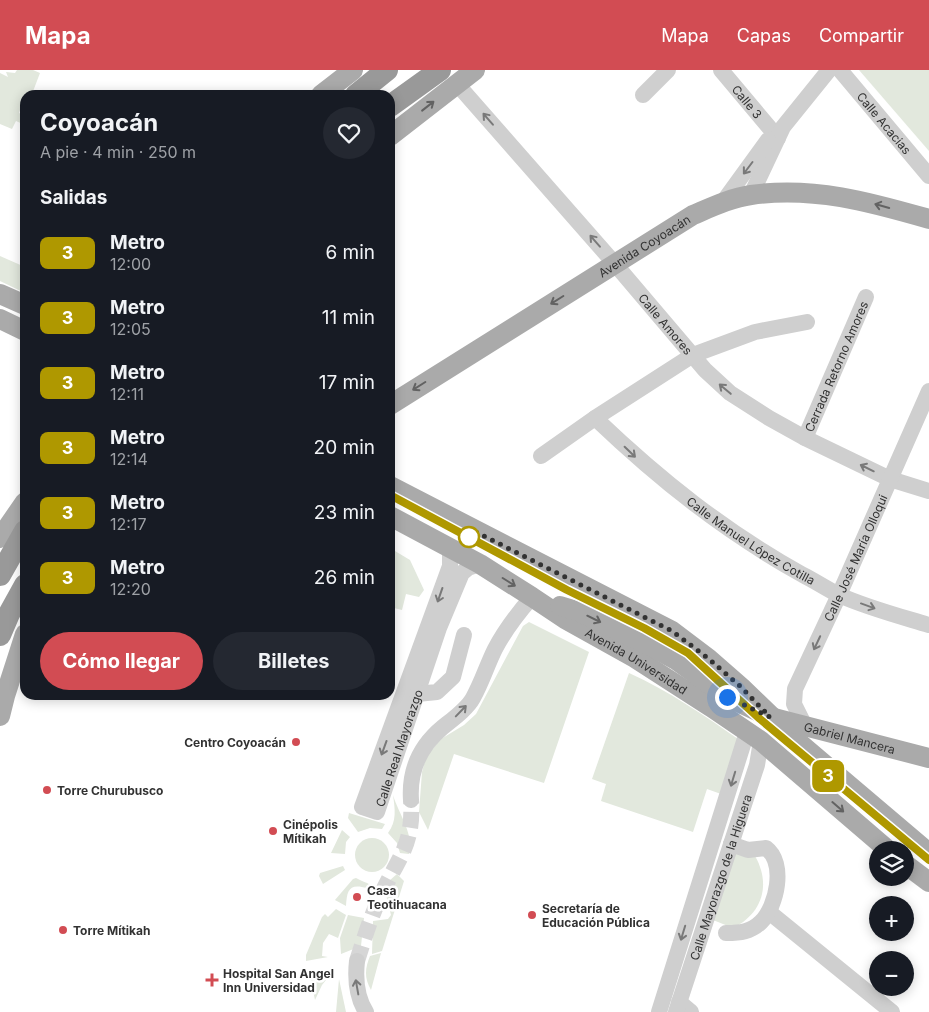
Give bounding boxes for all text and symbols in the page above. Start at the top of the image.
text: Mapa [25,21,91,50]
text: Mapa [661,25,709,46]
text: Capas [737,25,791,46]
text: Compartir [819,25,904,46]
street label: Calle 3 [729,82,766,121]
street label: Calle Acacias [854,89,915,157]
one-way arrow [421,101,435,111]
button: heart [323,107,375,159]
text: Coyoacán [40,108,158,137]
one-way arrow [482,112,493,125]
text: A pie · 4 min · 250 m [40,142,196,162]
one-way arrow [743,161,753,175]
text: Salidas [40,186,107,209]
one-way arrow [875,200,891,210]
street label: Avenida Coyoacán [595,211,693,280]
text: Metro [110,231,165,254]
one-way arrow [589,234,601,247]
text: 6 min [325,241,375,264]
text: 3 [62,242,73,263]
text: 12:00 [110,254,151,274]
street label: Calle Amores [636,290,696,357]
text: Metro [110,296,165,319]
one-way arrow [550,296,564,306]
street label: Cerrada Retorno Amores [801,299,871,434]
text: 11 min [322,306,375,329]
text: 3 [62,307,73,328]
text: 12:05 [110,319,151,339]
text: Metro [110,361,165,384]
text: 17 min [319,371,375,394]
text: 3 [62,372,73,393]
one-way arrow [412,381,426,392]
one-way arrow [719,383,732,394]
text: 12:11 [110,384,144,404]
text: Metro [110,426,165,449]
text: 20 min [314,436,375,459]
text: 3 [62,437,73,458]
one-way arrow [624,445,636,458]
text: 12:14 [110,449,148,469]
one-way arrow [860,463,875,472]
text: Metro [110,491,165,514]
street label: Calle José María Olloqui [820,492,890,624]
street label: Calle Manuel López Cotilla [684,493,818,588]
text: 23 min [314,501,375,524]
text: 3 [62,502,73,523]
text: 12:17 [110,514,146,534]
unlabelled marker [458,526,480,548]
text: Metro [110,556,165,579]
text: 26 min [314,566,375,589]
text: 3 [62,567,73,588]
one-way arrow [502,577,516,588]
text: 12:20 [110,579,151,599]
one-way arrow [435,587,444,602]
one-way arrow [860,602,875,611]
one-way arrow [587,614,602,624]
street label: Avenida Universidad [583,624,690,697]
button: Cómo llegar [40,632,203,690]
button: Billetes [213,632,375,690]
one-way arrow [811,636,821,651]
your location [715,685,740,710]
street label: Calle Real Mayorazgo [372,687,425,809]
one-way arrow [455,705,467,718]
street label: Gabriel Mancera [802,719,897,757]
place label: Centro Coyoacán [184,735,286,750]
marker: Centro Coyoacán [290,736,302,748]
one-way arrow [379,739,388,755]
line badge: 3 [812,760,844,792]
text: 3 [822,765,834,786]
one-way arrow [727,770,737,786]
place label: Torre Churubusco [57,783,163,798]
marker: Torre Churubusco [41,784,53,796]
street label: Calle Mayorazgo de la Higuera [686,792,754,962]
one-way arrow [831,802,844,813]
place label: Cinépolis Mítikah [283,817,338,846]
marker: Cinépolis Mítikah [267,825,279,837]
map controls [869,841,914,996]
button: layers [869,841,914,886]
place label: Casa Teotihuacana [367,883,447,912]
marker: Casa Teotihuacana [351,891,363,903]
button: + [869,896,914,941]
place label: Secretaría de Educación Pública [542,901,650,930]
marker: Secretaría de Educación Pública [526,909,538,921]
place label: Torre Mítikah [73,923,150,938]
marker: Torre Mítikah [57,924,69,936]
one-way arrow [677,925,687,941]
button: − [869,951,914,996]
place label: Hospital San Angel Inn Universidad [223,966,334,995]
marker: Hospital San Angel Inn Universidad [205,973,219,987]
one-way arrow [352,980,362,996]

